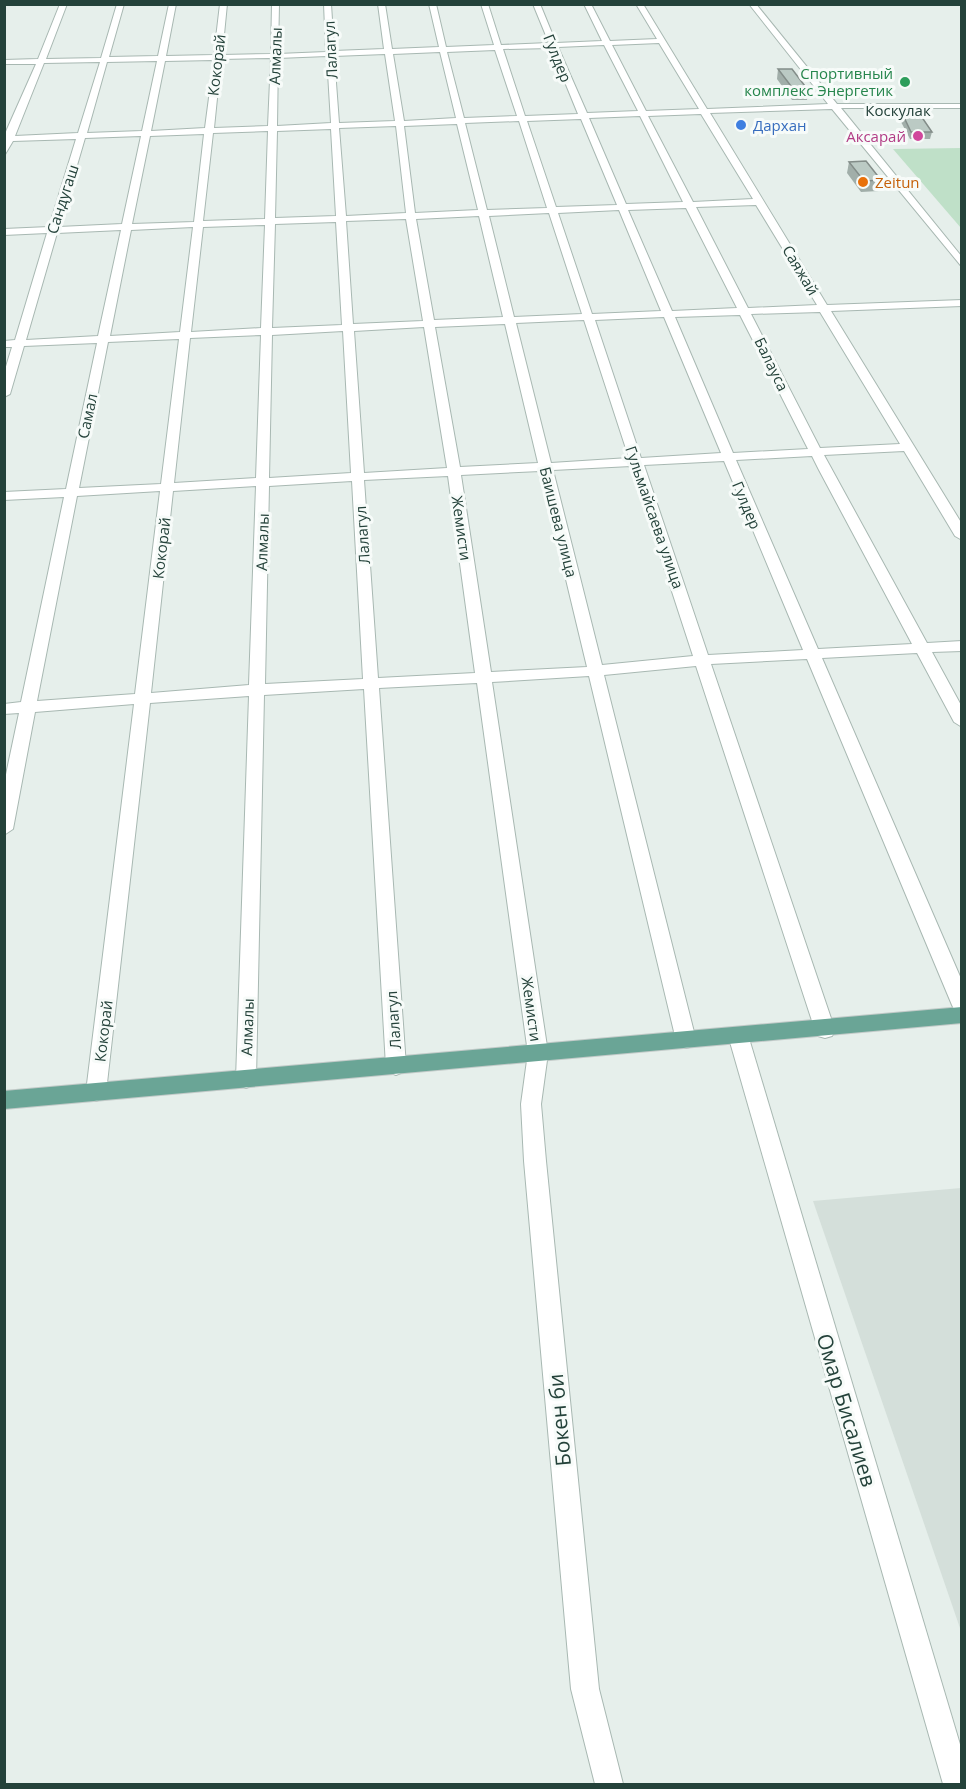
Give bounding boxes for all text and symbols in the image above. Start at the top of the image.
street label: Лалагул [318,20,342,80]
street label: Алмалы [264,27,286,85]
street label: Гулдер [539,31,577,85]
street label: Кокорай [202,33,230,97]
place label: Спортивный комплекс Энергетик [744,63,893,100]
marker: Спортивный комплекс Энергетик [898,75,912,89]
street label: Коскулак [865,100,931,120]
place label: Дархан [753,115,806,135]
marker: Дархан [734,118,748,132]
place label: Аксарай [846,126,906,146]
marker: Аксарай [911,129,925,143]
street label: Сандугаш [41,162,83,236]
place label: Zeitun [875,172,920,192]
marker: Zeitun [856,175,870,189]
street label: Саяжай [778,241,824,299]
street label: Балауса [750,334,794,394]
street label: Самал [72,392,102,440]
street label: Гульмайсаева улица [621,443,689,591]
street label: Баишева улица [536,465,582,579]
street label: Гулдер [728,478,766,532]
street label: Жемисти [448,494,476,562]
street label: Лалагул [350,505,374,565]
street label: Алмалы [251,513,273,571]
street label: Кокорай [147,516,175,580]
street label: Жемисти [518,975,546,1043]
street label: Лалагул [381,990,405,1050]
street label: Алмалы [236,998,258,1056]
street label: Кокорай [89,999,117,1063]
street label: Омар Бисалиев [810,1330,884,1490]
street label: Бокен би [541,1373,577,1467]

